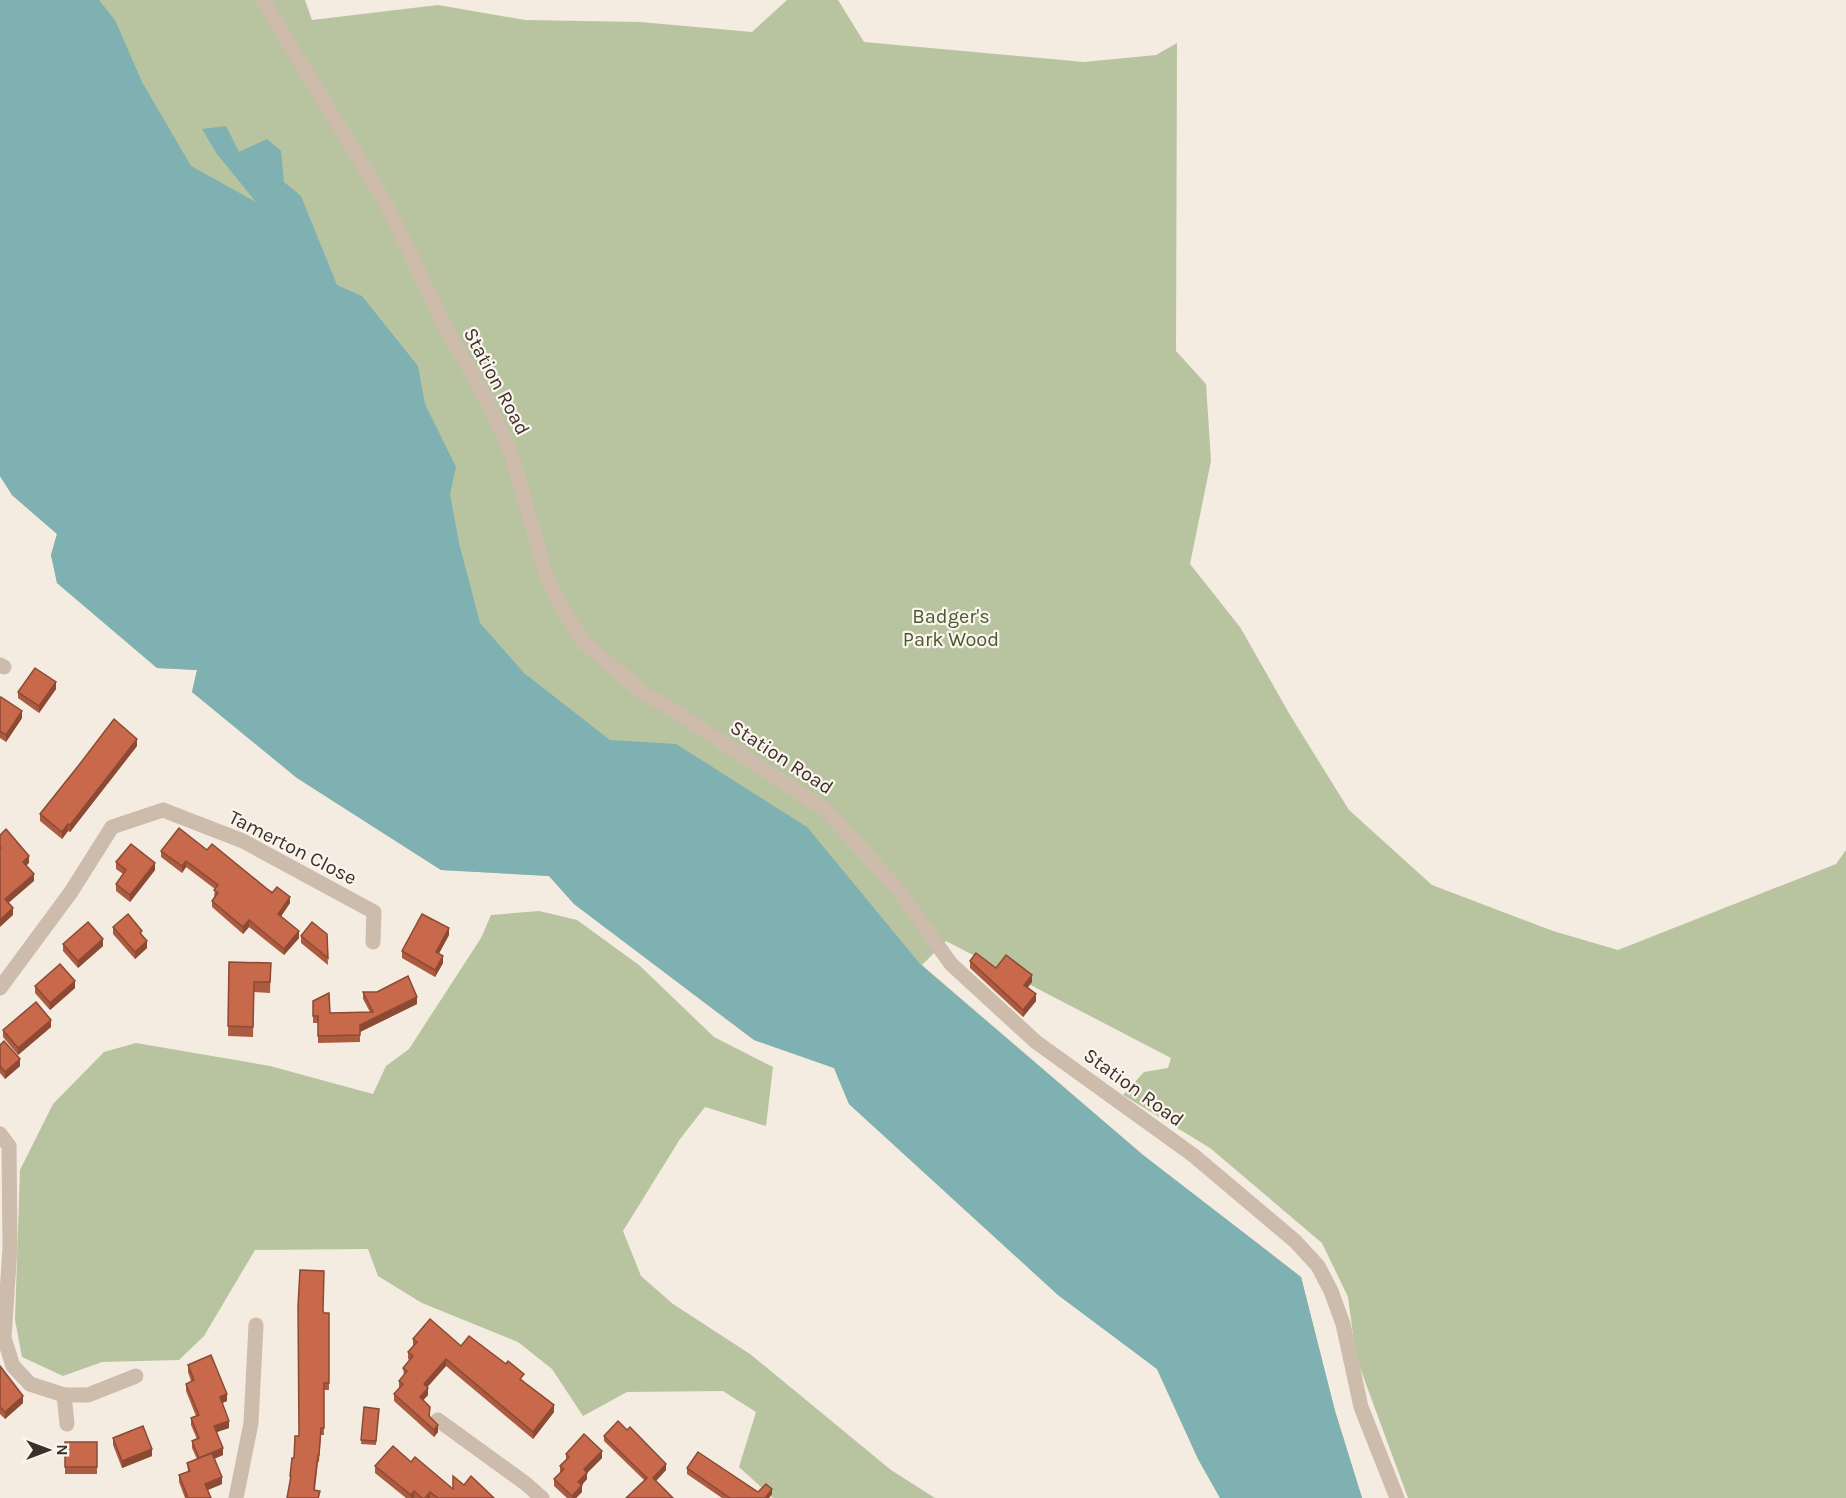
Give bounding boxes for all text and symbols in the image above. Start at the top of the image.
street label: Station Road [459,324,534,439]
park label: Badger's Park Wood [903,605,999,651]
street label: Station Road [726,716,837,799]
street label: Tamerton Close [225,805,361,890]
street label: Station Road [1079,1043,1188,1131]
north arrow [18,1420,78,1480]
text: N [53,1444,72,1456]

